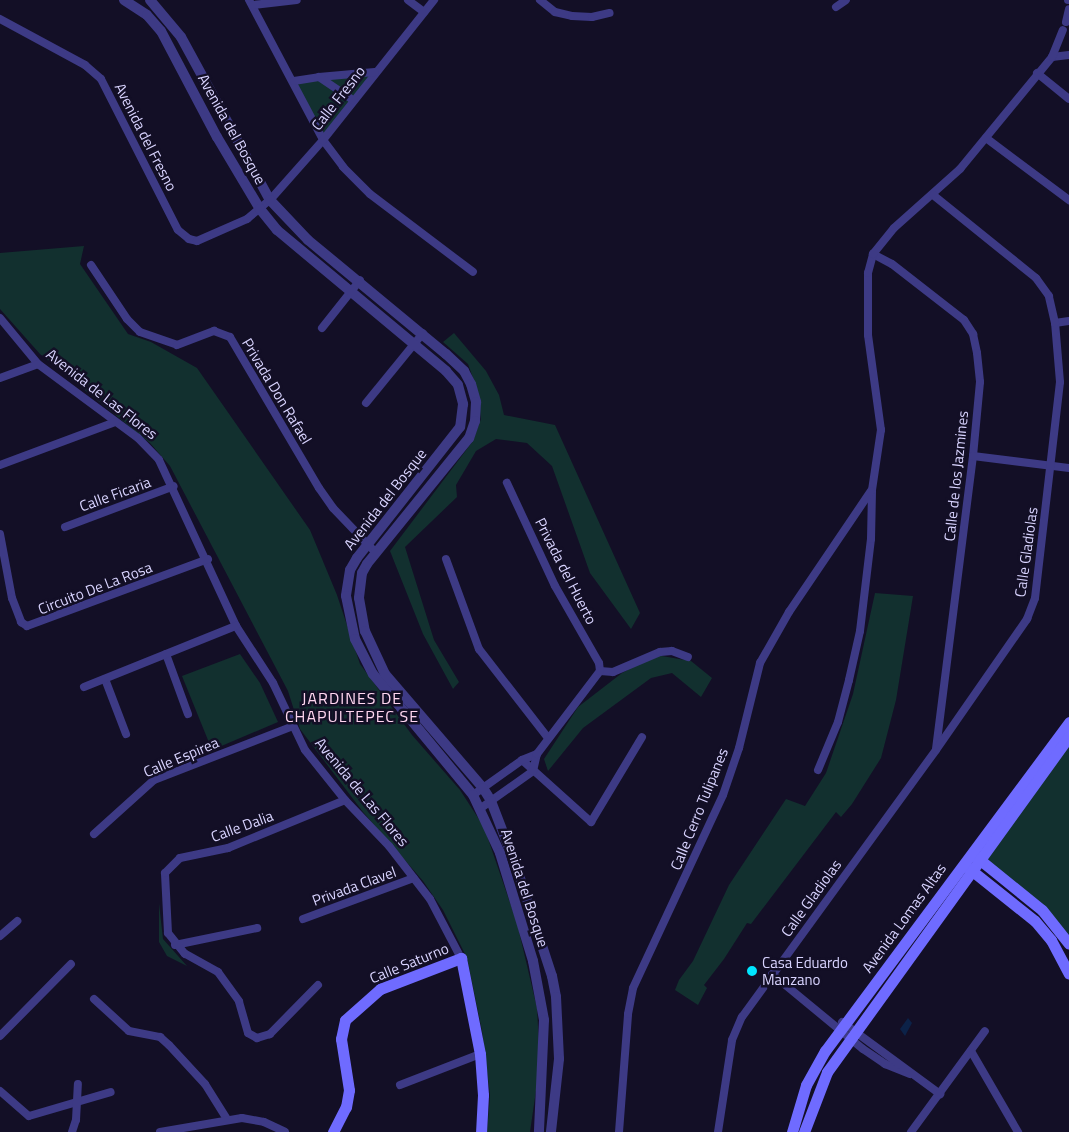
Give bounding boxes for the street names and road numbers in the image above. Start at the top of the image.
street label: Calle Fresno [307,62,369,134]
street label: Avenida del Bosque [194,71,270,187]
street label: Avenida del Fresno [111,80,181,194]
street label: Privada Don Rafael [238,335,316,447]
street label: Avenida de Las Flores [43,345,161,443]
street label: Calle de los Jazmines [940,410,972,542]
street label: Avenida del Bosque [340,445,430,553]
street label: Calle Ficaria [77,473,153,515]
street label: Calle Gladiolas [1011,506,1041,598]
street label: Privada del Huerto [531,515,601,627]
street label: Circuito De La Rosa [35,558,155,618]
street label: Calle Espirea [141,733,221,781]
street label: Avenida de Las Flores [311,734,413,850]
street label: Calle Cerro Tulipanes [666,745,732,873]
street label: Calle Dalia [208,806,276,846]
street label: Avenida del Bosque [497,827,553,949]
street label: Calle Gladiolas [777,856,845,940]
street label: Avenida Lomas Altas [858,860,950,976]
street label: Privada Clavel [310,863,398,909]
street label: Calle Saturno [367,939,451,987]

